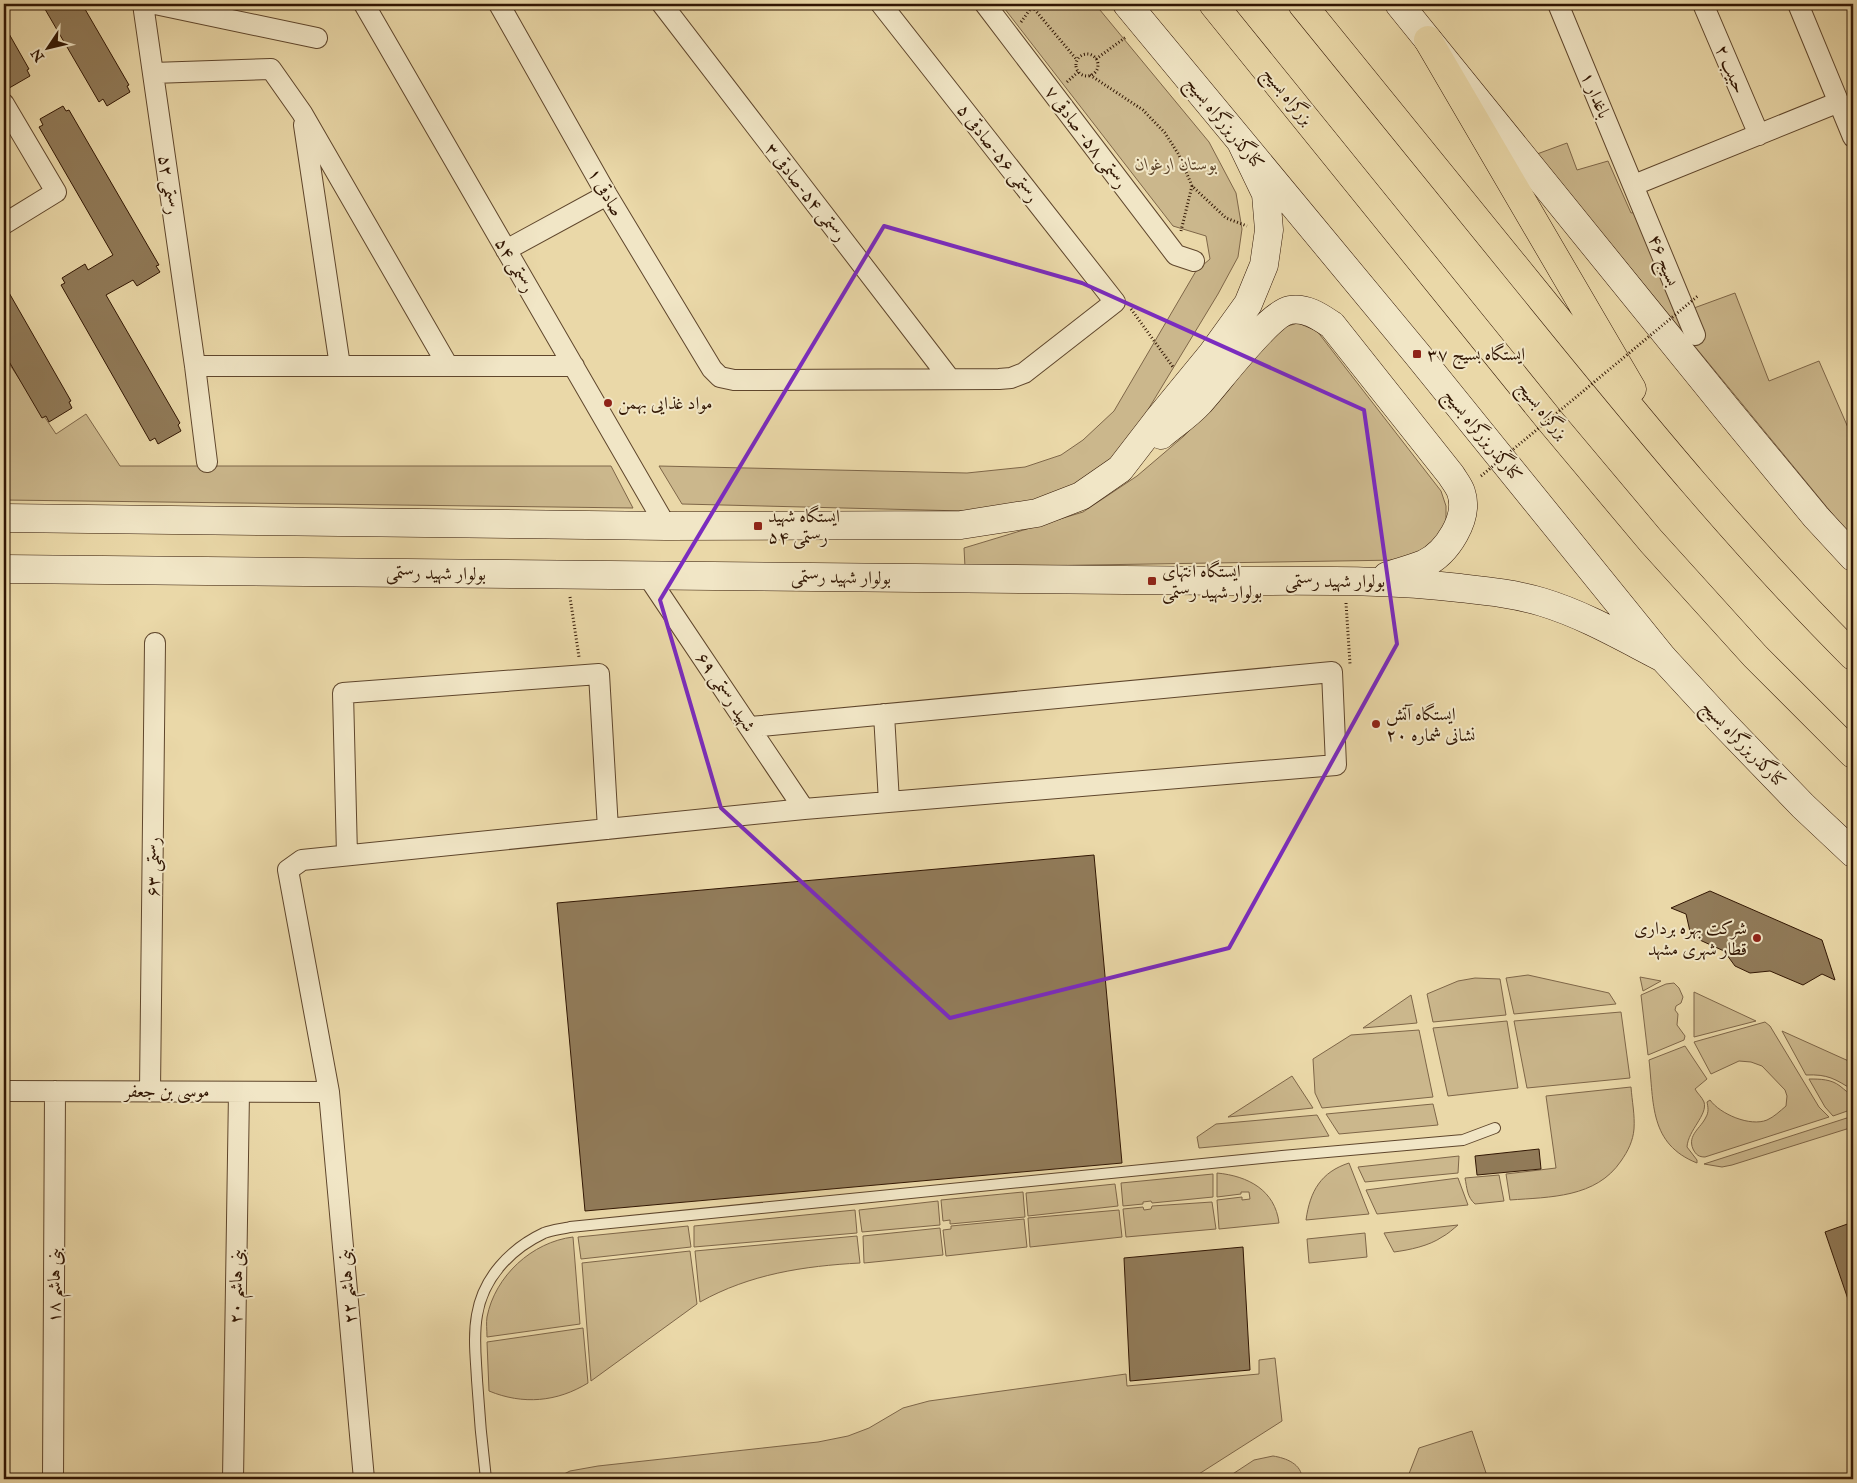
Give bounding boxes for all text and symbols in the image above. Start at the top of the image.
north arrow [22,22,72,72]
street label: حبیب ۲ [1710,41,1751,97]
text: N [27,45,48,65]
street label: بزرگراه بسیج [1254,62,1319,133]
street label: باغدار ۱ [1576,68,1616,122]
street label: کنارگذربزرگراه بسیج [1177,71,1271,177]
street label: رستمی ۵۸- صادقی ۷ [1039,81,1132,193]
street label: رستمی ۵۶-صادقی ۵ [952,99,1043,207]
street label: رستمی ۵۴-صادقی ۳ [760,138,851,246]
park label: بوستان ارغوان [1135,153,1218,175]
street label: رستمی ۵۲ [153,154,184,216]
street label: صادقی ۱ [583,164,629,220]
street label: بسیج ۴۶ [1639,231,1684,291]
street label: رستمی ۵۴ [490,234,540,297]
place label: ایستگاه بسیج ۳۷ [1427,342,1525,370]
marker: ایستگاه بسیج ۳۷ [1411,348,1423,360]
street label: بزرگراه بسیج [1509,376,1574,447]
street label: کنارگذربزرگراه بسیج [1435,383,1529,489]
place label: مواد غذایی بهمن [618,392,713,415]
marker: مواد غذایی بهمن [602,397,614,409]
place label: ایستگاه شهید رستمی ۵۴ [768,504,840,549]
marker: ایستگاه شهید رستمی ۵۴ [752,520,764,532]
place label: ایستگاه انتهای بولوار شهید رستمی [1162,559,1262,604]
street label: بولوار شهید رستمی [386,561,486,586]
street label: بولوار شهید رستمی [791,565,891,590]
street label: بولوار شهید رستمی [1285,570,1385,593]
marker: ایستگاه انتهای بولوار شهید رستمی [1146,575,1158,587]
street label: شهید رستمی ۶۹ [691,648,761,736]
street label: کنارگذربزرگراه بسیج [1693,694,1793,796]
place label: ایستگاه آتش نشانی شماره ۲۰ [1386,702,1476,746]
marker: ایستگاه آتش نشانی شماره ۲۰ [1370,718,1382,730]
street label: رستمی ۶۳ [141,837,166,897]
place label: شرکت بهره برداری قطار شهری مشهد [1634,917,1747,961]
marker: شرکت بهره برداری قطار شهری مشهد [1751,932,1763,944]
street label: موسی بن جعفر [122,1080,210,1104]
street label: بنی هاشم ۱۸ [43,1247,72,1323]
street label: بنی هاشم ۲۲ [333,1247,368,1325]
street label: بنی هاشم ۲۰ [224,1248,255,1324]

